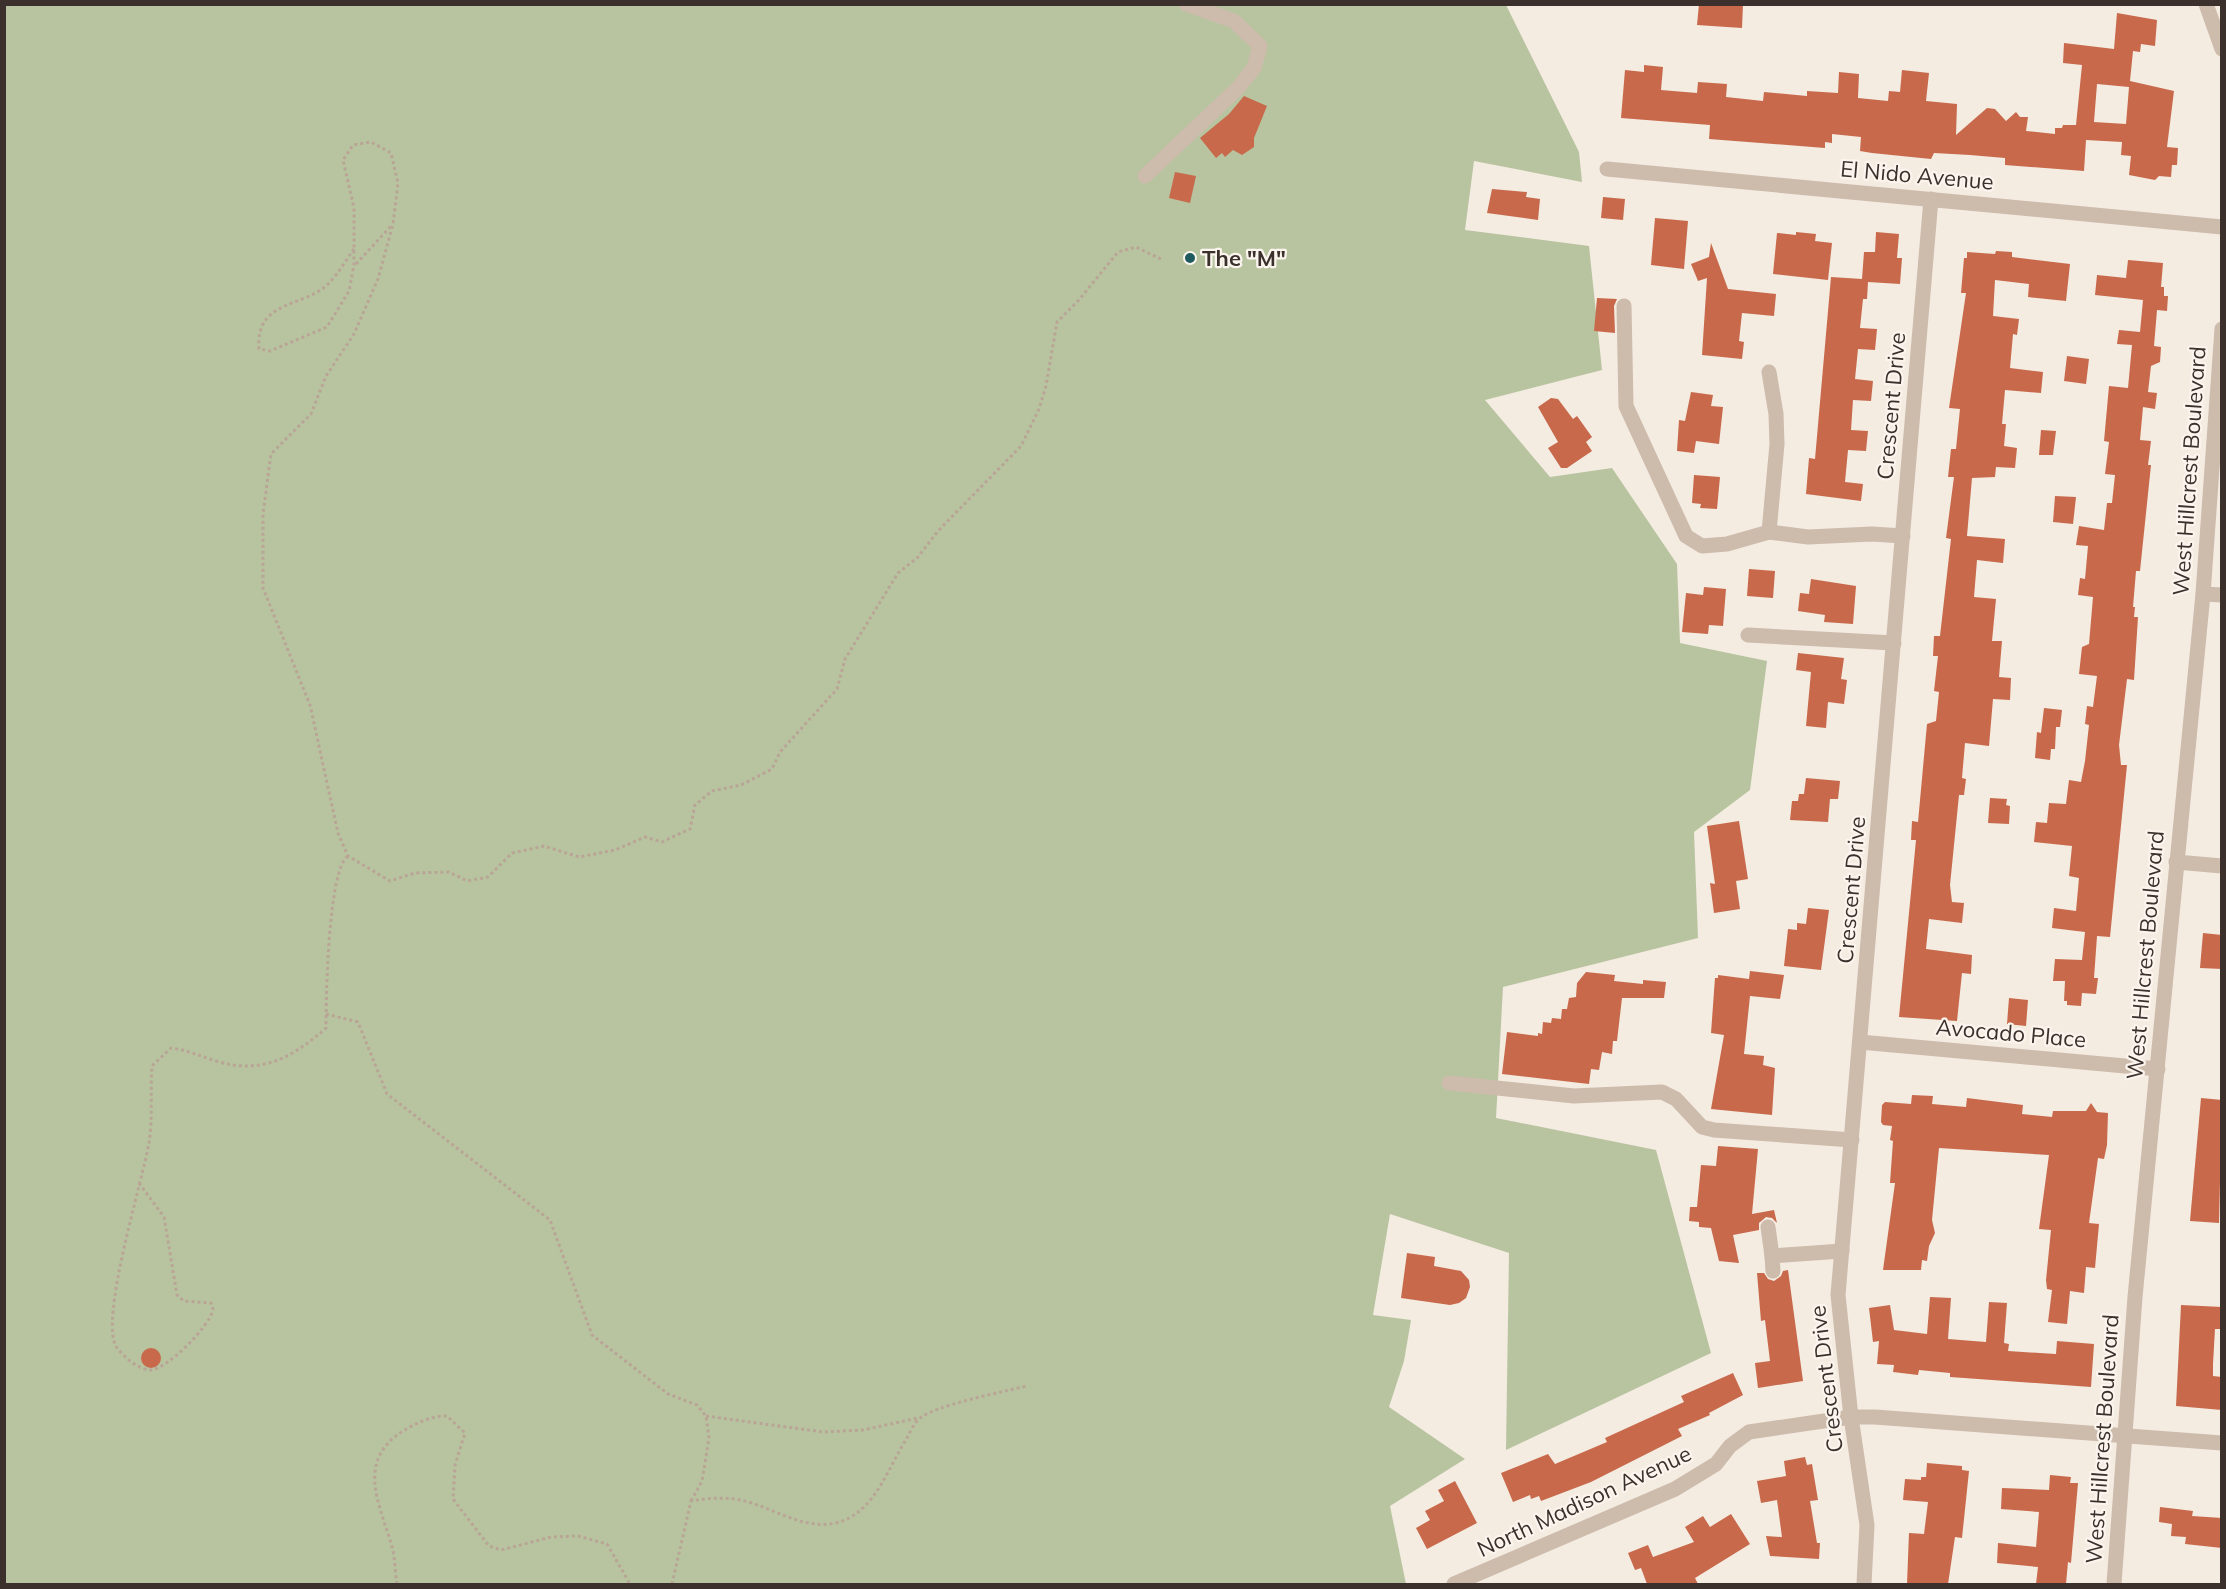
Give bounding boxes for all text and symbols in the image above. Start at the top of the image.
street label: El Nido Avenue [1839,154,1995,196]
place label: The "M" [1202,244,1286,272]
marker: The "M" [1183,251,1197,265]
street label: Crescent Drive [1871,331,1911,481]
street label: West Hillcrest Boulevard [2166,345,2212,597]
street label: Crescent Drive [1831,815,1871,965]
street label: West Hillcrest Boulevard [2120,829,2170,1081]
street label: Avocado Place [1935,1012,2087,1054]
street label: Crescent Drive [1803,1304,1849,1454]
street label: West Hillcrest Boulevard [2079,1313,2125,1565]
street label: North Madison Avenue [1472,1439,1696,1563]

